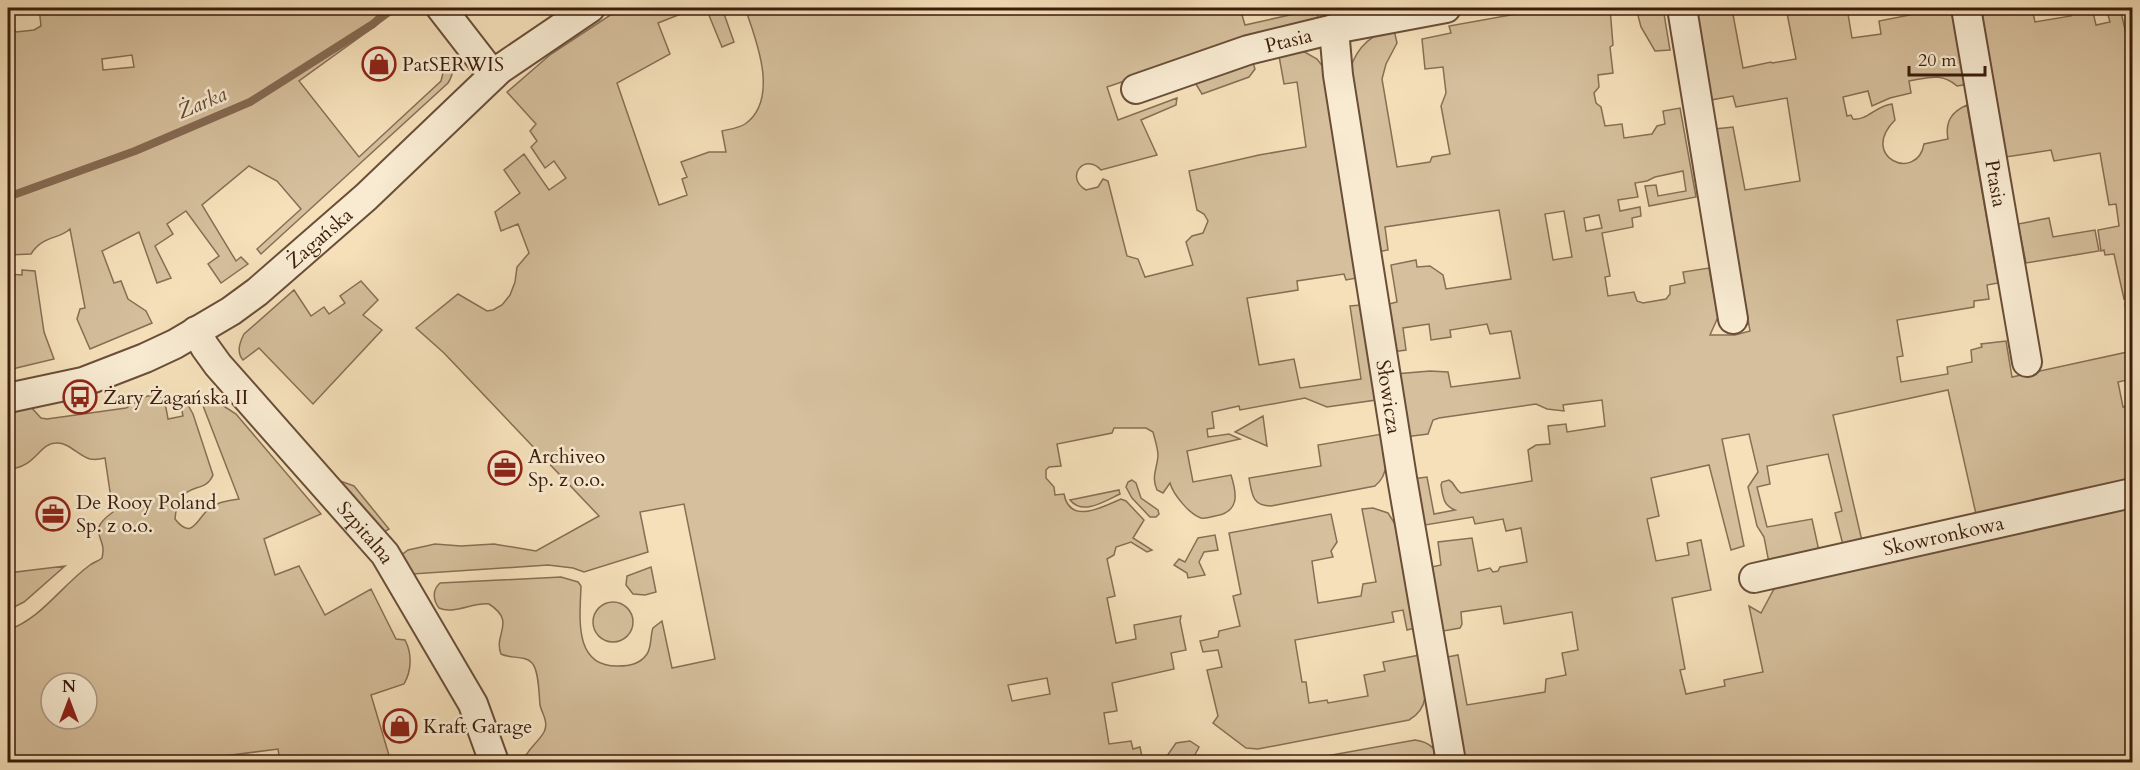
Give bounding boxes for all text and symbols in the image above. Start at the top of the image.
street label: Ptasia [1262,21,1315,59]
scale bar [1909,39,1986,77]
shop icon: PatSERWIS [361,46,397,82]
text: 20 m [1918,48,1957,73]
place label: PatSERWIS [402,51,504,78]
water label: Żarka [173,80,231,126]
street label: Ptasia [1979,158,2014,210]
street label: Żagańska [280,201,359,274]
street label: Słowicza [1370,358,1408,436]
bus stop icon: Żary Żagańska II [62,379,98,415]
place label: Żary Żagańska II [103,384,248,411]
place label: Archiveo Sp. z o.o. [528,443,605,493]
office icon: Archiveo Sp. z o.o. [487,450,523,486]
place label: De Rooy Poland Sp. z o.o. [76,489,217,539]
street label: Szpitalna [331,495,401,569]
office icon: De Rooy Poland Sp. z o.o. [35,496,71,532]
street label: Skowronkowa [1880,509,2007,562]
north arrow [39,671,99,731]
text: N [62,676,76,698]
shop icon: Kraft Garage [382,708,418,744]
place label: Kraft Garage [423,713,532,740]

